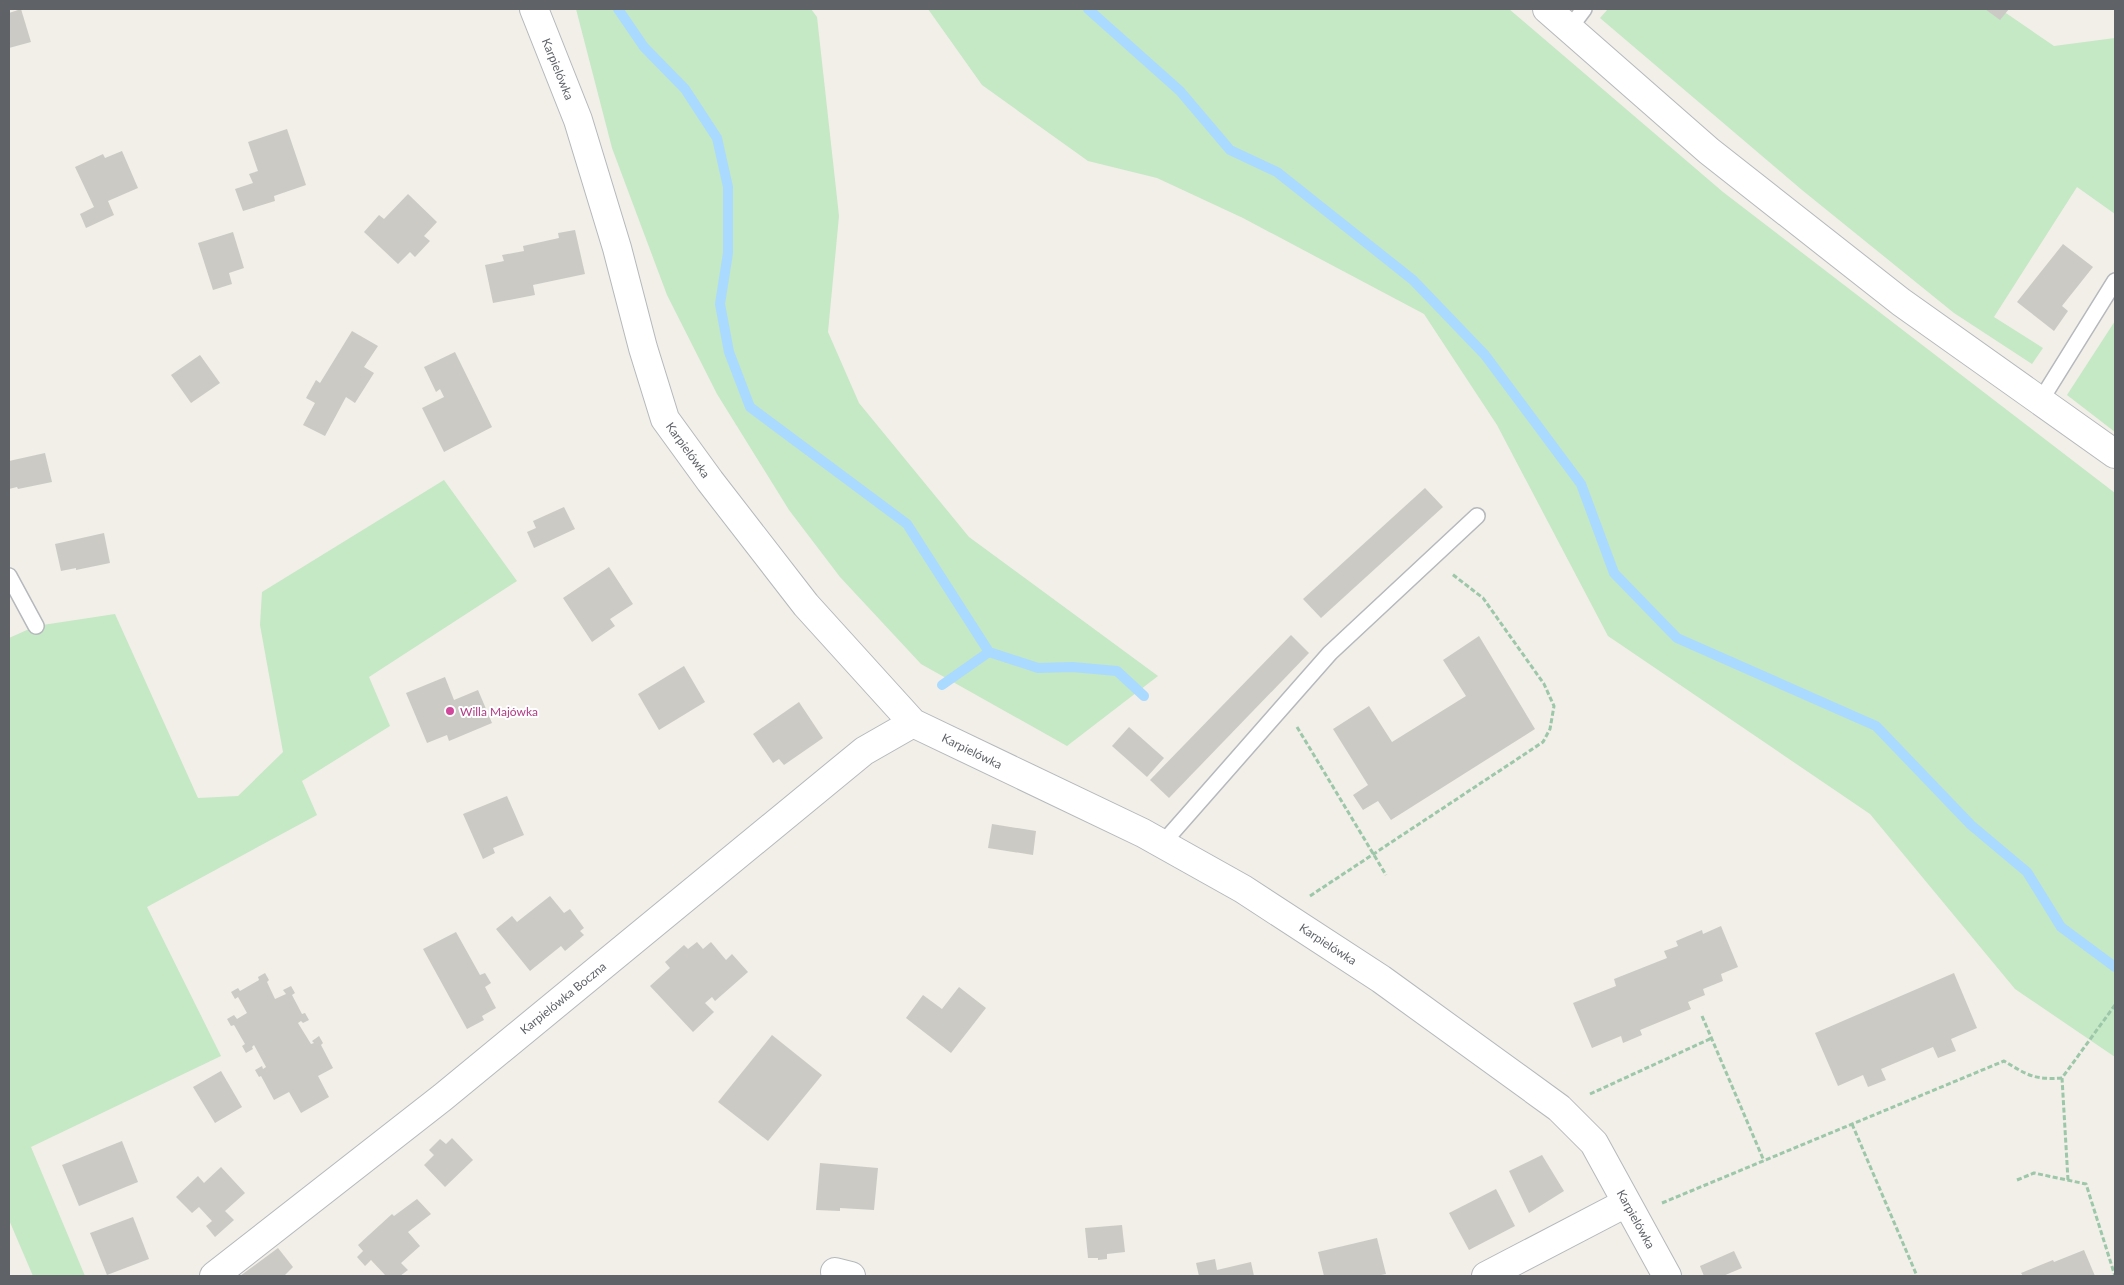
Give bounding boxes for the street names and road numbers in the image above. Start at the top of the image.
street label: Karpielówka [539,36,577,102]
street label: Karpielówka [663,419,713,481]
street label: Karpielówka [939,730,1005,772]
street label: Karpielówka [1297,920,1359,968]
street label: Karpielówka Boczna [517,959,609,1037]
street label: Karpielówka [1614,1187,1658,1251]

